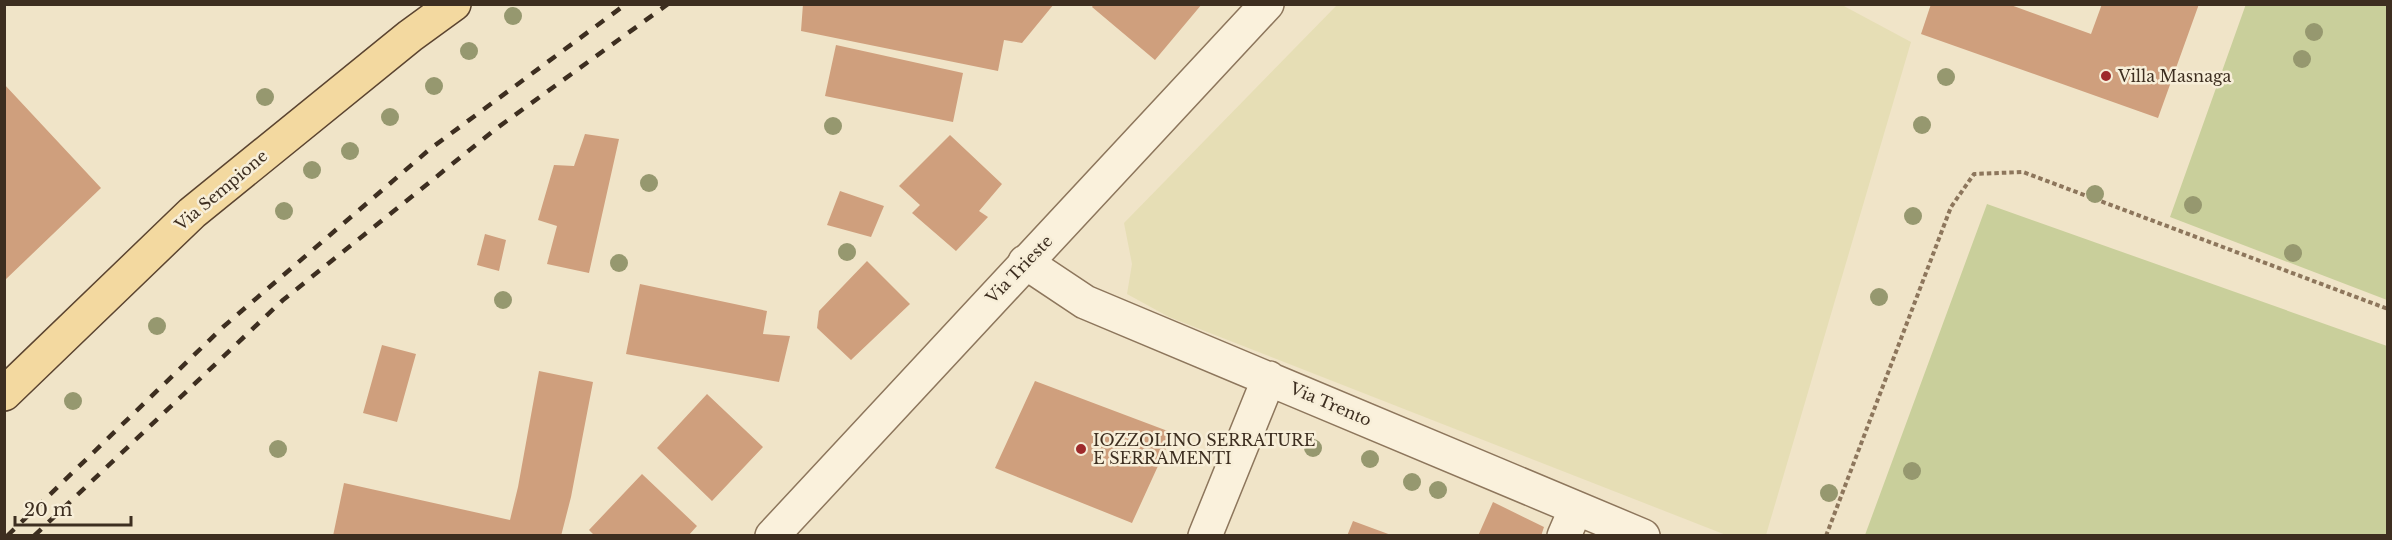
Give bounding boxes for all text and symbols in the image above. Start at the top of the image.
place label: Villa Masnaga [2117,66,2232,86]
marker: Villa Masnaga [2099,69,2113,83]
street label: Via Sempione [170,145,271,235]
street label: Via Trieste [981,231,1056,308]
street label: Via Trento [1286,378,1375,430]
place label: IOZZOLINO SERRATURE E SERRAMENTI [1093,430,1315,468]
marker: IOZZOLINO SERRATURE E SERRAMENTI [1074,442,1088,456]
scale bar [15,489,130,527]
text: 20 m [24,499,72,521]

